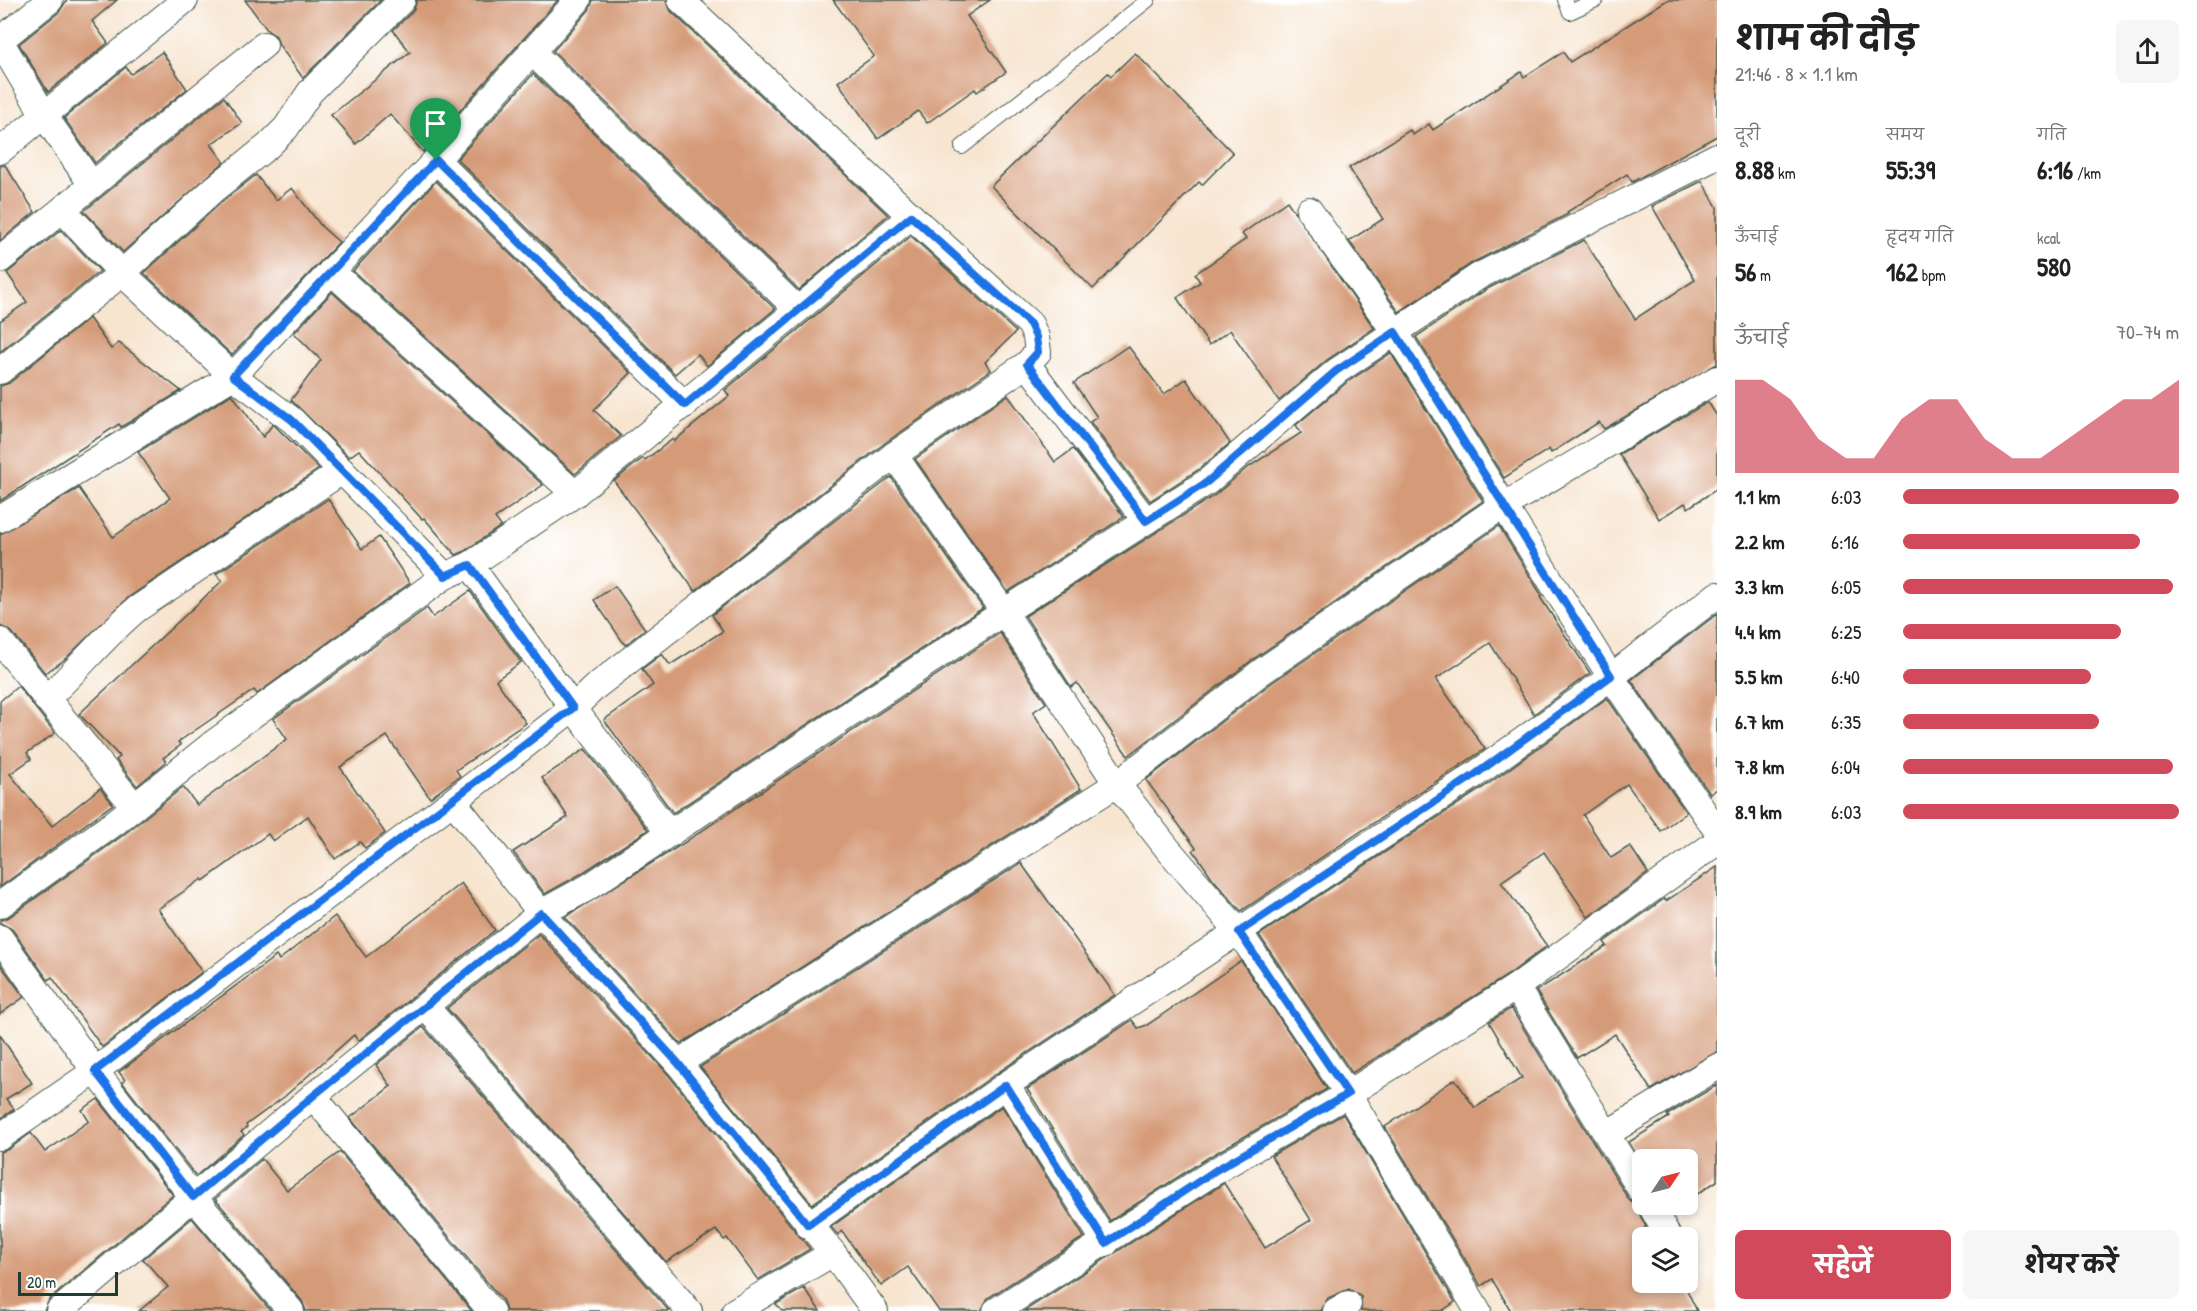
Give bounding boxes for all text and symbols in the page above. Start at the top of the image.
text: शाम की दौड़ [1735,15,1917,59]
button: share [2116,20,2179,83]
text: 21:46 · 8 × 1.1 km [1735,60,1858,87]
pin [410,98,461,160]
icon: arrive [419,107,452,140]
text: दूरी [1735,123,1760,145]
text: समय [1886,123,1924,145]
text: गति [2037,123,2066,145]
text: 8.88 [1735,152,1774,187]
text: 55:39 [1886,152,1935,187]
text: 6:16 [2037,152,2073,187]
text: km [1774,162,1796,184]
text: /km [2073,162,2101,184]
text: ऊँचाई [1735,225,1778,247]
text: हृदय गति [1886,225,1954,247]
text: kcal [2037,227,2060,249]
text: 580 [2037,249,2071,284]
text: 56 [1735,254,1756,289]
text: 162 [1886,254,1918,289]
text: m [1756,264,1771,286]
text: bpm [1918,264,1946,286]
text: 70–74 m [2116,318,2179,345]
text: ऊँचाई [1735,323,1789,350]
text: 1.1 km [1735,483,1780,510]
text: 6:03 [1831,483,1862,510]
text: 2.2 km [1735,528,1785,555]
text: 6:16 [1831,528,1859,555]
text: 3.3 km [1735,573,1784,600]
text: 6:05 [1831,573,1861,600]
text: 4.4 km [1735,618,1781,645]
text: 6:25 [1831,618,1861,645]
text: 5.5 km [1735,663,1783,690]
text: 6:40 [1831,663,1860,690]
text: 6.7 km [1735,708,1784,735]
text: 6:35 [1831,708,1861,735]
text: 7.8 km [1735,753,1784,780]
text: 6:04 [1831,753,1860,780]
text: 8.9 km [1735,798,1782,825]
text: 6:03 [1831,798,1862,825]
north arrow [1632,1149,1698,1215]
map controls [1632,1149,1698,1293]
button: layers [1632,1227,1698,1293]
button: सहेजें [1735,1230,1951,1299]
button: शेयर करें [1963,1230,2179,1299]
scale bar [18,1269,118,1296]
text: 20 m [27,1271,56,1293]

